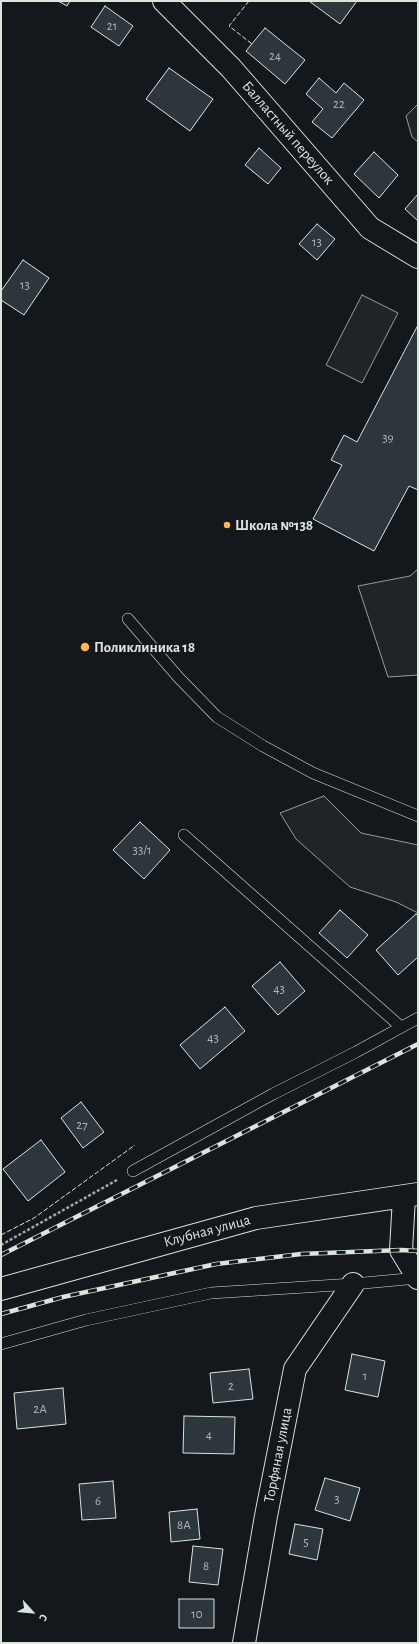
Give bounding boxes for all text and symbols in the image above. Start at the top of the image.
house number: 21 [107,18,117,34]
house number: 24 [269,48,281,64]
street label: Балластный переулок [238,77,338,189]
house number: 22 [333,96,345,112]
house number: 13 [312,234,322,250]
house number: 13 [20,277,30,293]
house number: 39 [382,430,394,446]
place label: Школа №138 [235,516,313,534]
marker: Школа №138 [222,520,232,530]
place label: Поликлиника 18 [94,638,195,656]
marker: Поликлиника 18 [79,641,91,653]
house number: 33/1 [133,842,151,858]
house number: 43 [273,981,285,997]
house number: 43 [207,1030,219,1046]
house number: 27 [76,1117,88,1133]
street label: Клубная улица [162,1211,252,1251]
house number: 1 [363,1368,367,1384]
house number: 2 [228,1378,234,1394]
house number: 2А [33,1401,47,1417]
street label: Торфяная улица [260,1406,296,1504]
house number: 4 [206,1427,212,1443]
house number: 3 [334,1491,340,1507]
house number: 6 [95,1493,101,1509]
house number: 8А [177,1517,191,1533]
house number: 5 [303,1534,309,1550]
house number: 8 [203,1558,209,1574]
north arrow [12,1592,52,1632]
house number: 10 [191,1606,203,1622]
text: С [37,1612,49,1623]

